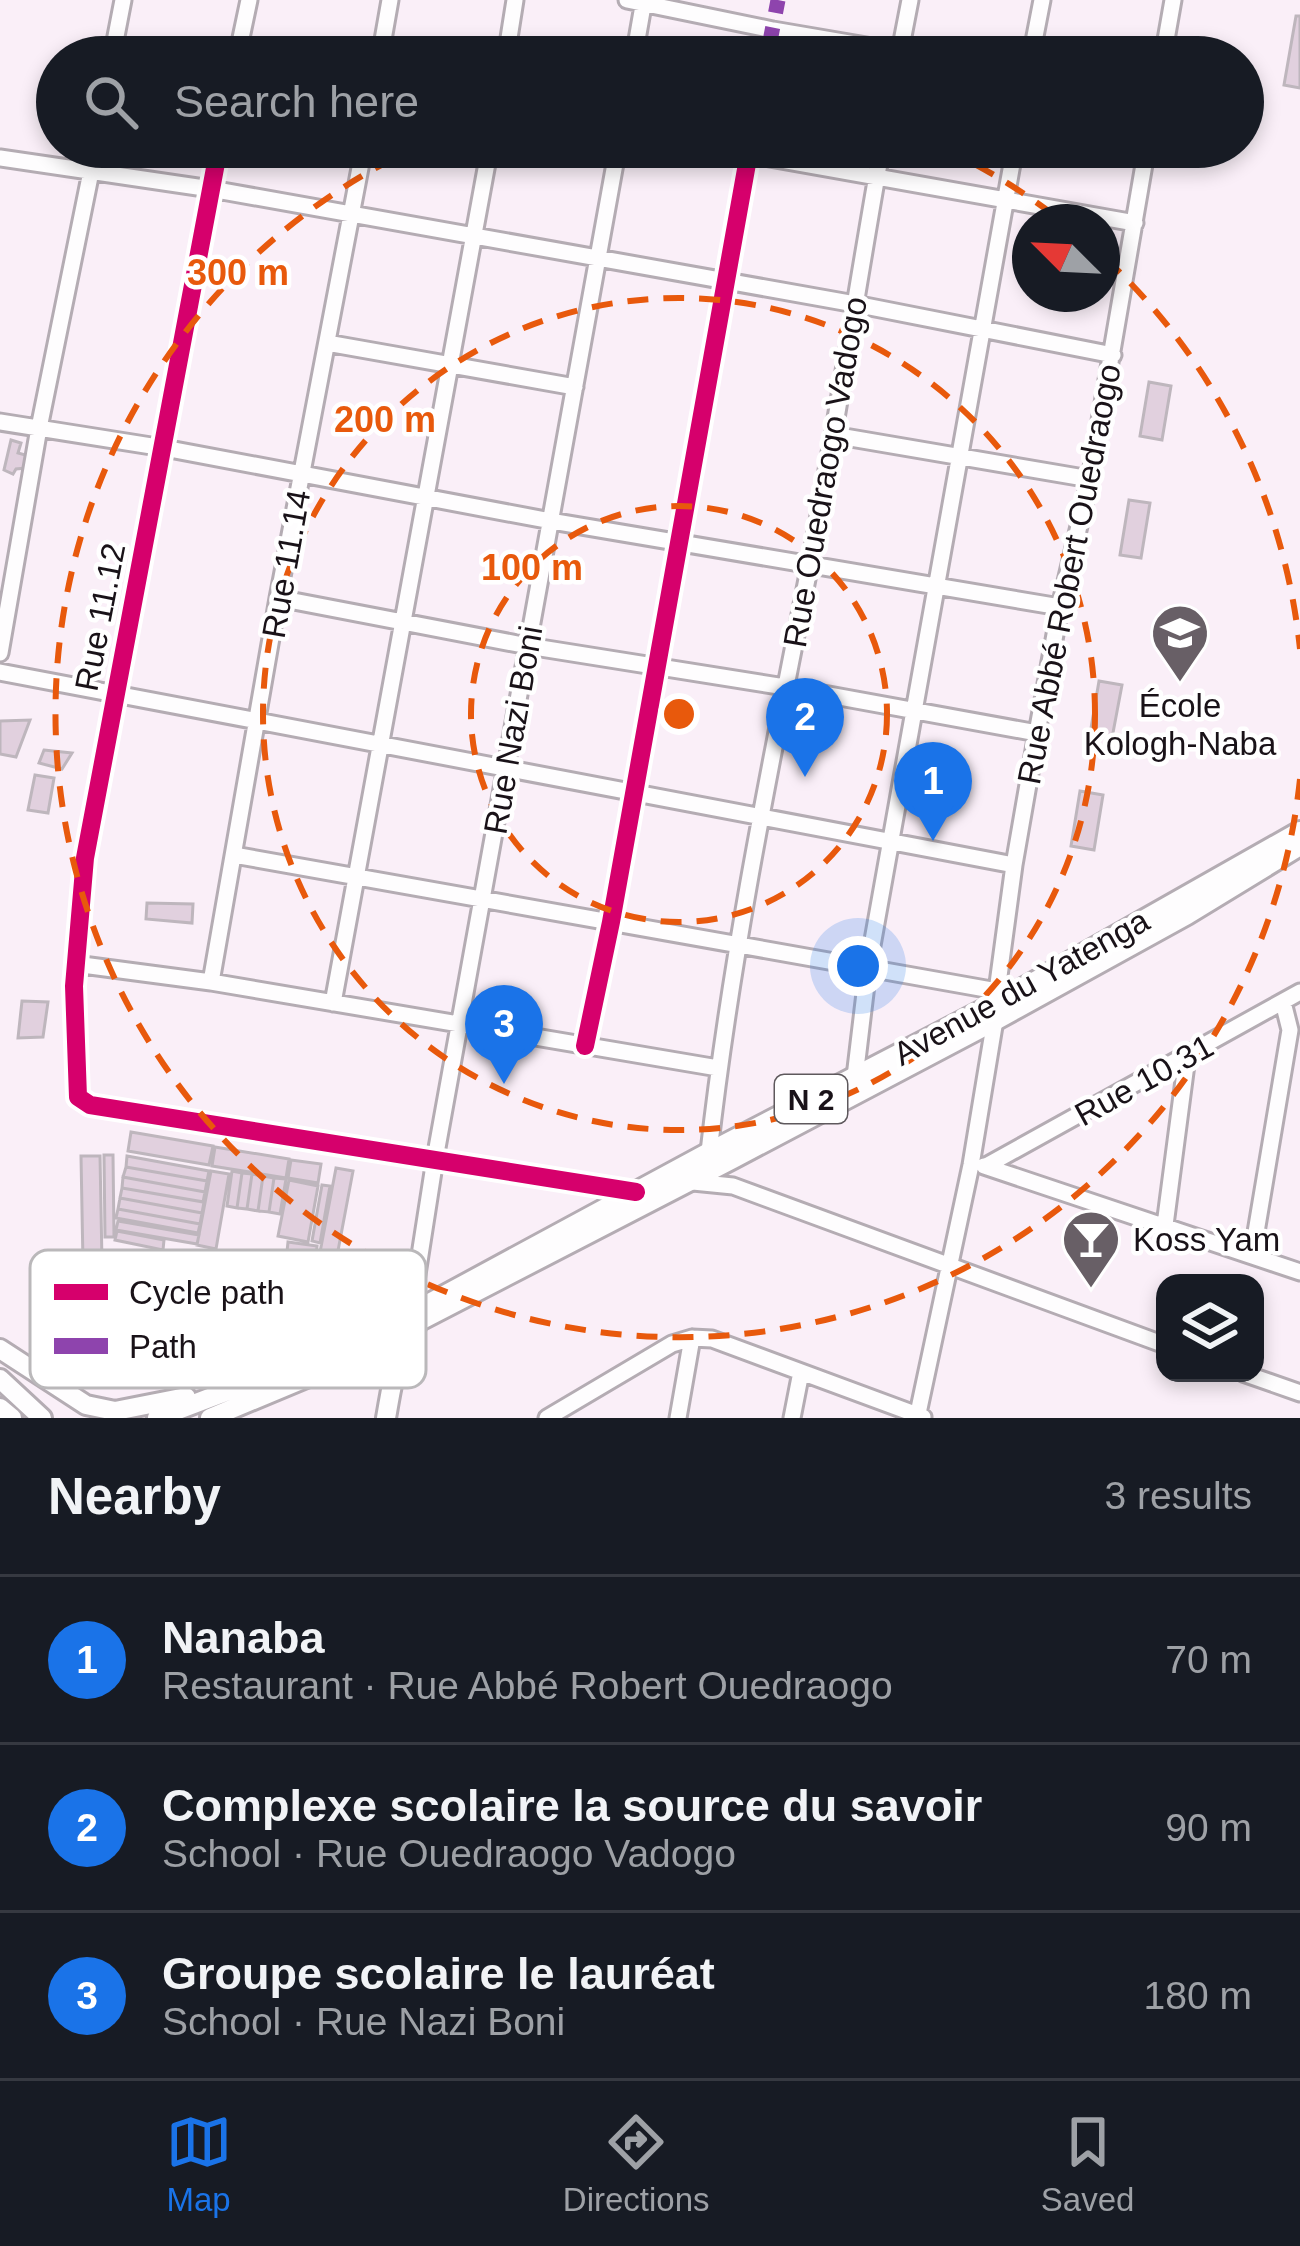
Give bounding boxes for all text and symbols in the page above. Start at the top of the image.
search box [36,36,1264,168]
icon: search [78,69,144,135]
text: Search here [174,76,419,127]
north arrow [1012,204,1120,312]
text: 300 m [187,252,289,293]
street label: Rue Ouedraogo Vadogo [776,294,874,650]
street label: Rue Abbé Robert Ouedraogo [1010,361,1128,787]
text: 200 m [334,399,436,440]
street label: Rue 11.14 [255,487,317,641]
street label: Rue 11.12 [68,540,132,694]
text: 100 m [481,547,583,588]
school or university icon: École Kologh-Naba [1149,602,1211,684]
street label: Rue Nazi Boni [476,623,550,837]
pin: 2 [766,678,844,777]
place label: École Kologh-Naba [1084,687,1277,762]
centre of rings [658,693,700,735]
pin: 1 [894,742,972,841]
street label: Avenue du Yatenga [887,901,1156,1073]
your location [828,936,888,996]
pin: 3 [465,985,543,1084]
street label: Rue 10.31 [1068,1027,1220,1133]
road number: N 2 [775,1075,847,1123]
bar icon: Koss Yam [1060,1208,1122,1290]
place label: Koss Yam [1133,1221,1280,1258]
legend [30,1250,426,1388]
text: Cycle path [129,1274,285,1311]
map controls [1156,1274,1264,1382]
button: layers [1156,1274,1264,1382]
text: Path [129,1328,197,1365]
text: Nearby [48,1468,221,1525]
text: 3 results [1105,1474,1252,1517]
text: Nanaba [162,1612,325,1663]
text: 1 [76,1638,98,1681]
text: 70 m [1165,1638,1252,1681]
text: Restaurant · Rue Abbé Robert Ouedraogo [162,1664,893,1707]
text: Complexe scolaire la source du savoir [162,1780,982,1831]
text: 2 [76,1806,98,1849]
text: 90 m [1165,1806,1252,1849]
text: School · Rue Ouedraogo Vadogo [162,1832,736,1875]
text: Groupe scolaire le lauréat [162,1948,715,1999]
text: 3 [76,1974,98,2017]
text: 180 m [1144,1974,1252,2017]
text: School · Rue Nazi Boni [162,2000,565,2043]
tab: Map [166,2109,232,2219]
tab: Directions [563,2109,710,2219]
tab: Saved [1041,2109,1134,2219]

